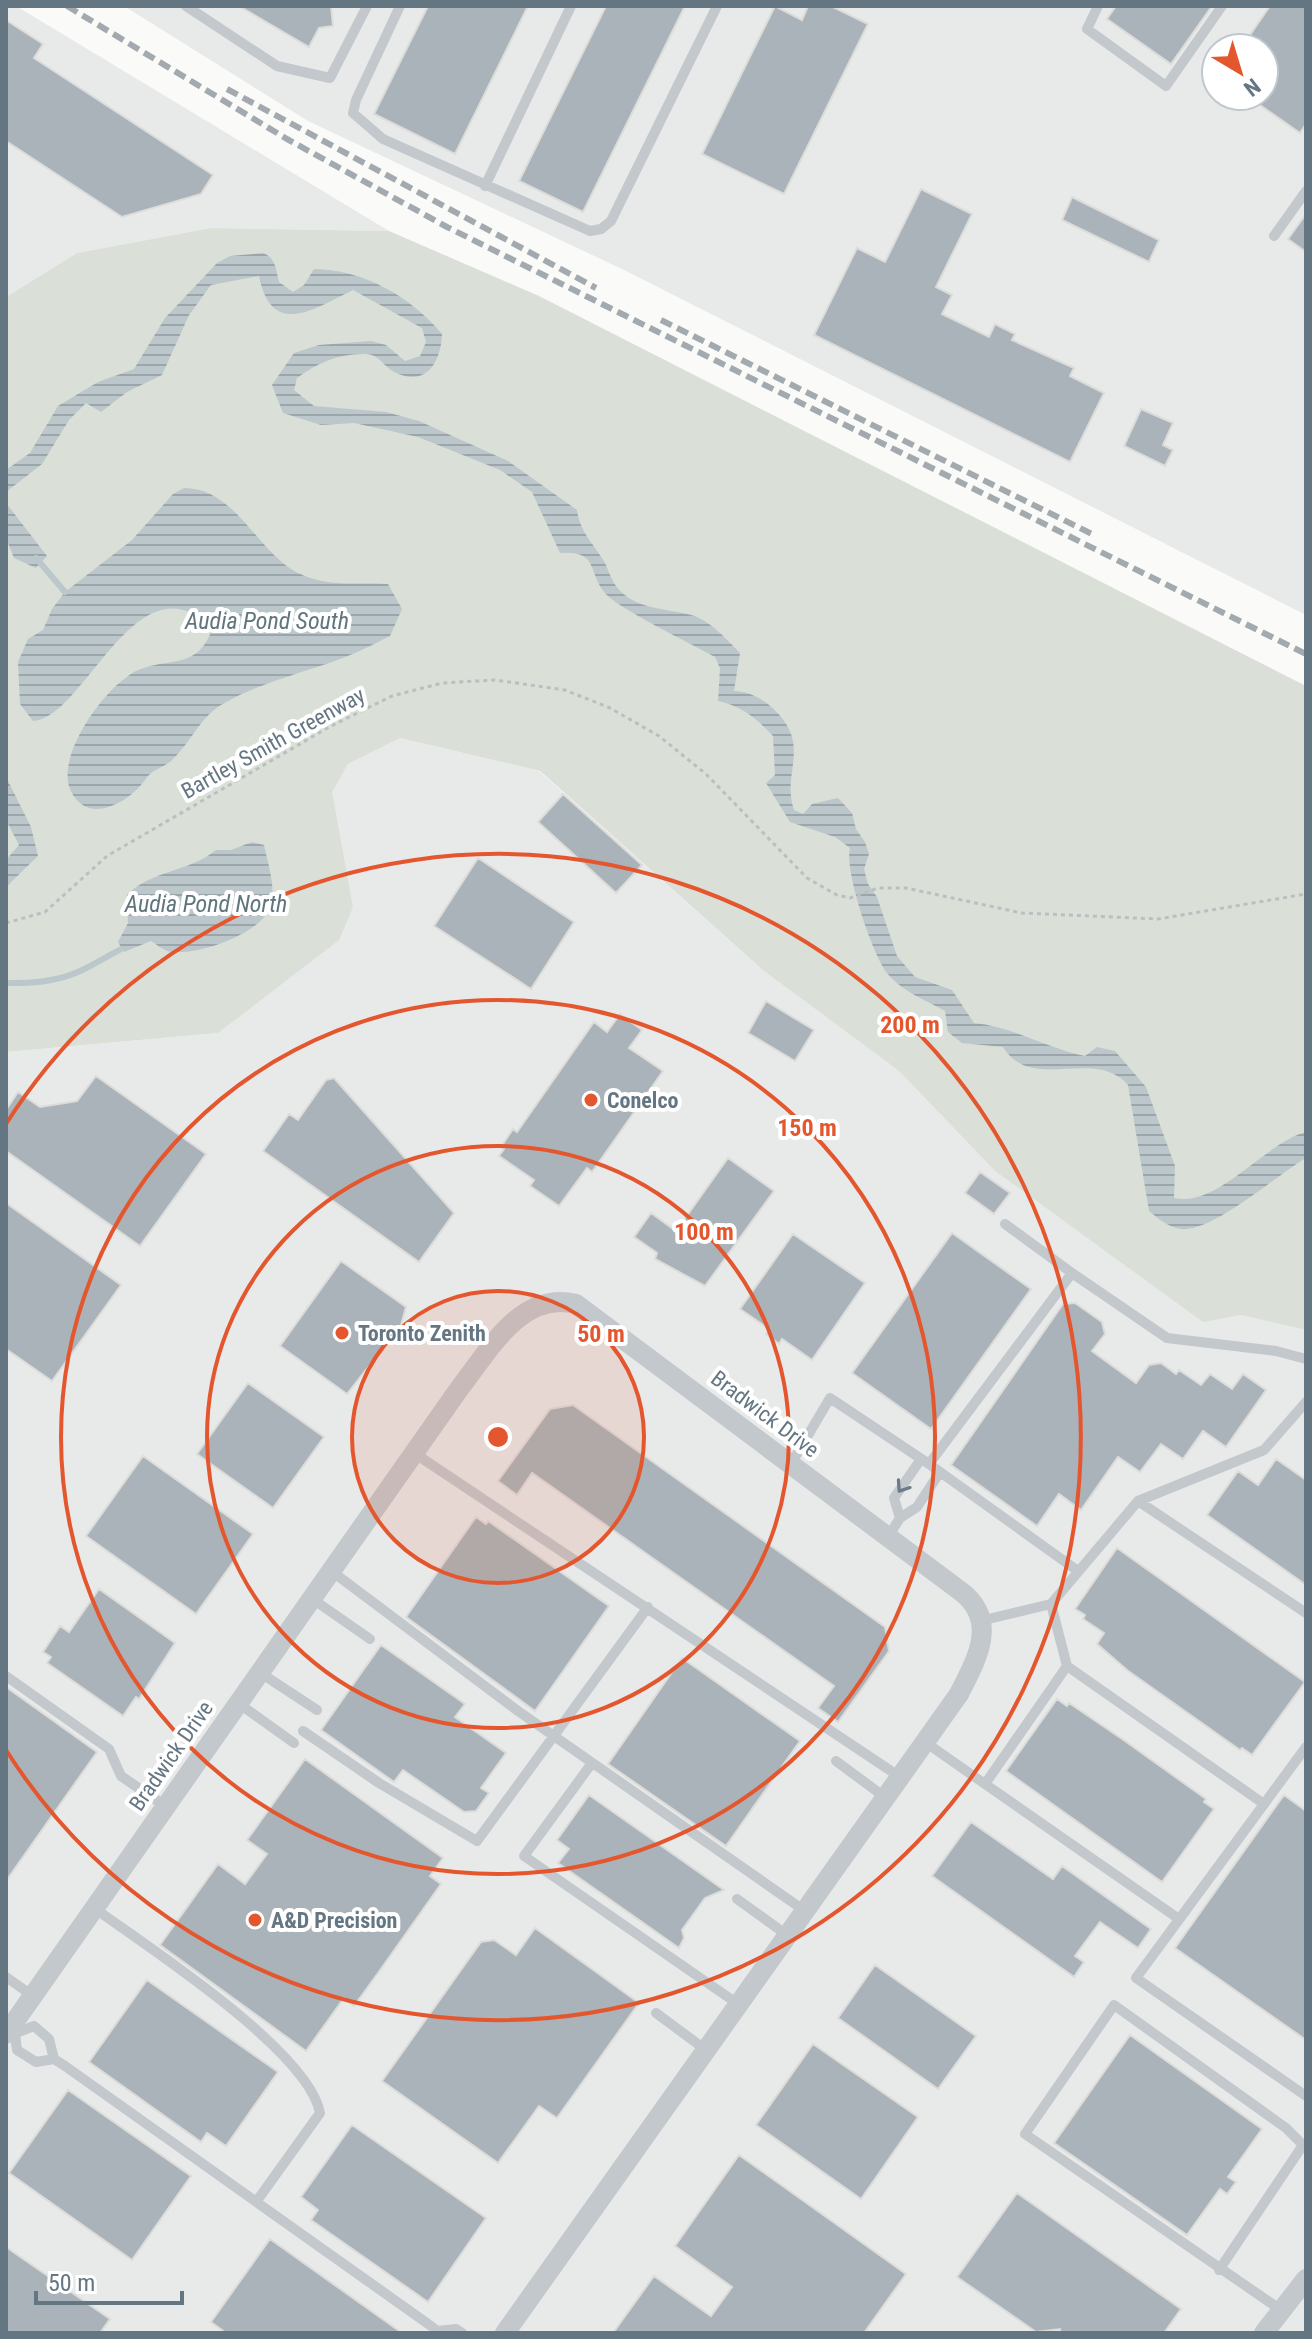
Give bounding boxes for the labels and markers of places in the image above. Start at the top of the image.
place label: Conelco [607,1088,679,1113]
marker: Conelco [582,1091,600,1109]
place label: Toronto Zenith [358,1321,486,1346]
marker: Toronto Zenith [333,1324,351,1342]
centre of rings [484,1423,512,1451]
place label: A&D Precision [271,1908,397,1933]
marker: A&D Precision [246,1911,264,1929]

